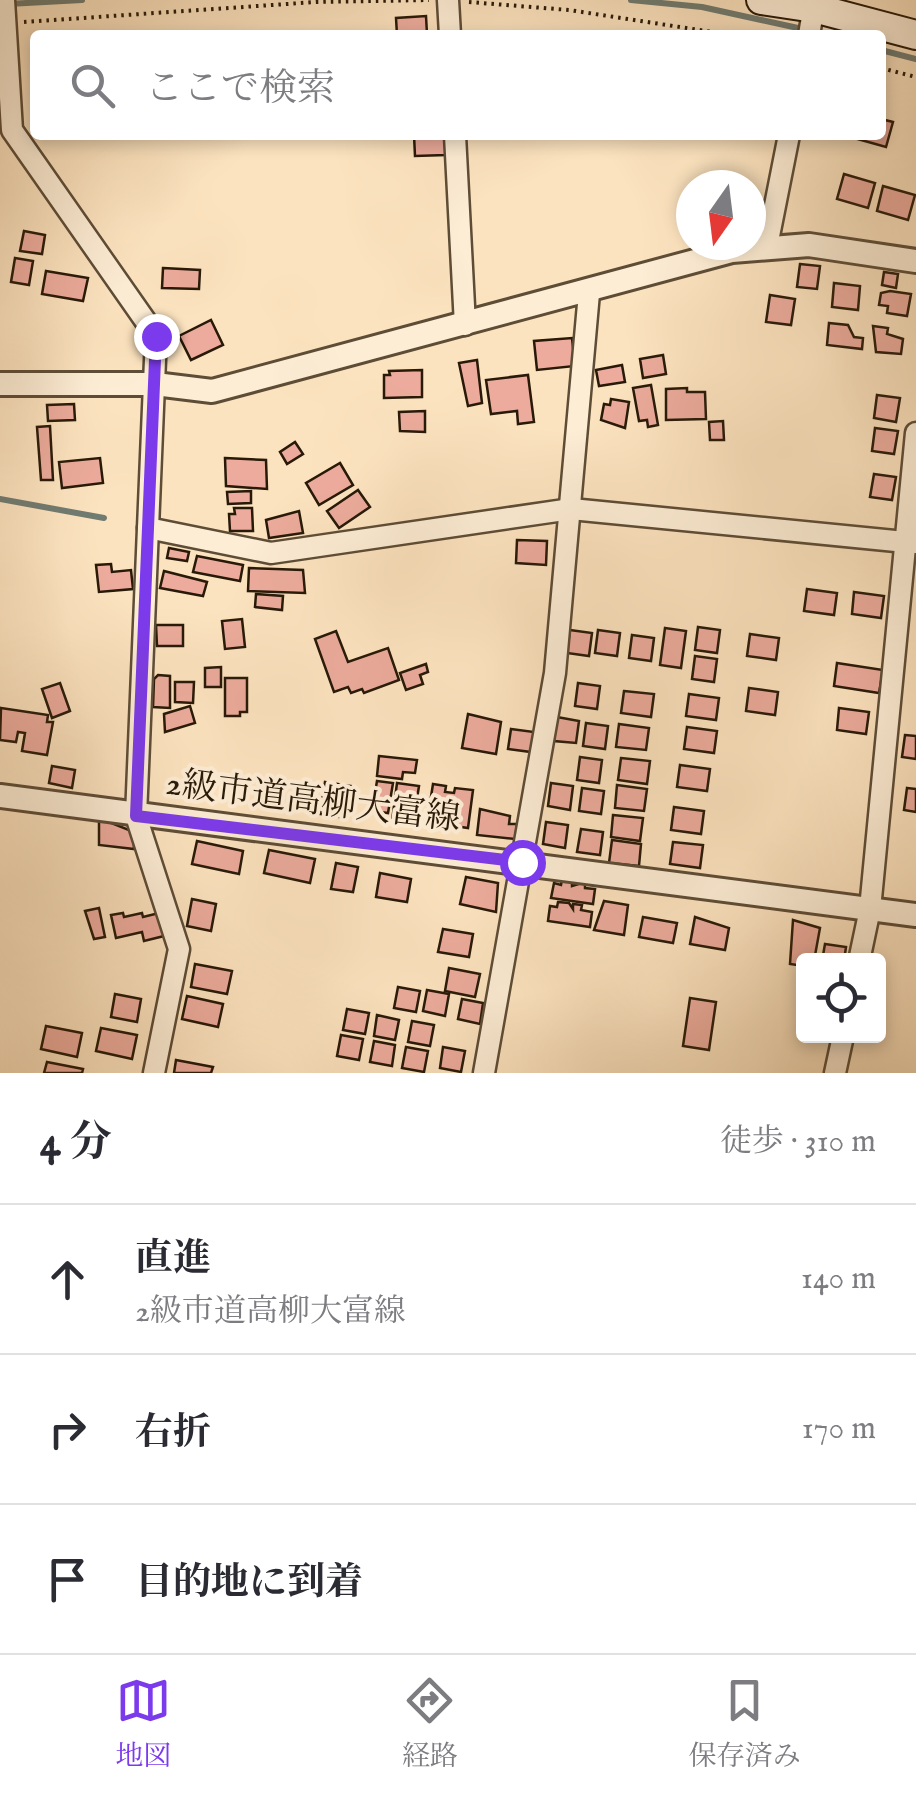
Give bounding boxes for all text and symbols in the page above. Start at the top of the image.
search box [30,30,886,140]
icon: search [65,58,120,113]
text: ここで検索 [145,66,335,114]
north arrow [676,170,766,260]
route end [134,314,180,360]
street label: 2級市道高柳大富線 [163,762,463,842]
route start [500,840,546,886]
map controls [796,953,886,1043]
button: locate [796,953,886,1043]
text: 4 分 [40,1117,112,1170]
text: 徒歩 · 310 m [720,1122,876,1163]
text: 直進 [135,1236,211,1284]
icon: ahead [40,1252,95,1307]
text: 140 m [801,1259,876,1300]
text: 2級市道高柳大富線 [135,1292,406,1333]
icon: right [40,1402,95,1457]
text: 170 m [802,1409,876,1450]
text: 右折 [135,1410,211,1458]
icon: arrive [40,1552,95,1607]
text: 目的地に到着 [135,1560,363,1608]
tab: 地図 [115,1673,171,1775]
tab: 経路 [402,1673,458,1775]
tab: 保存済み [689,1673,801,1775]

